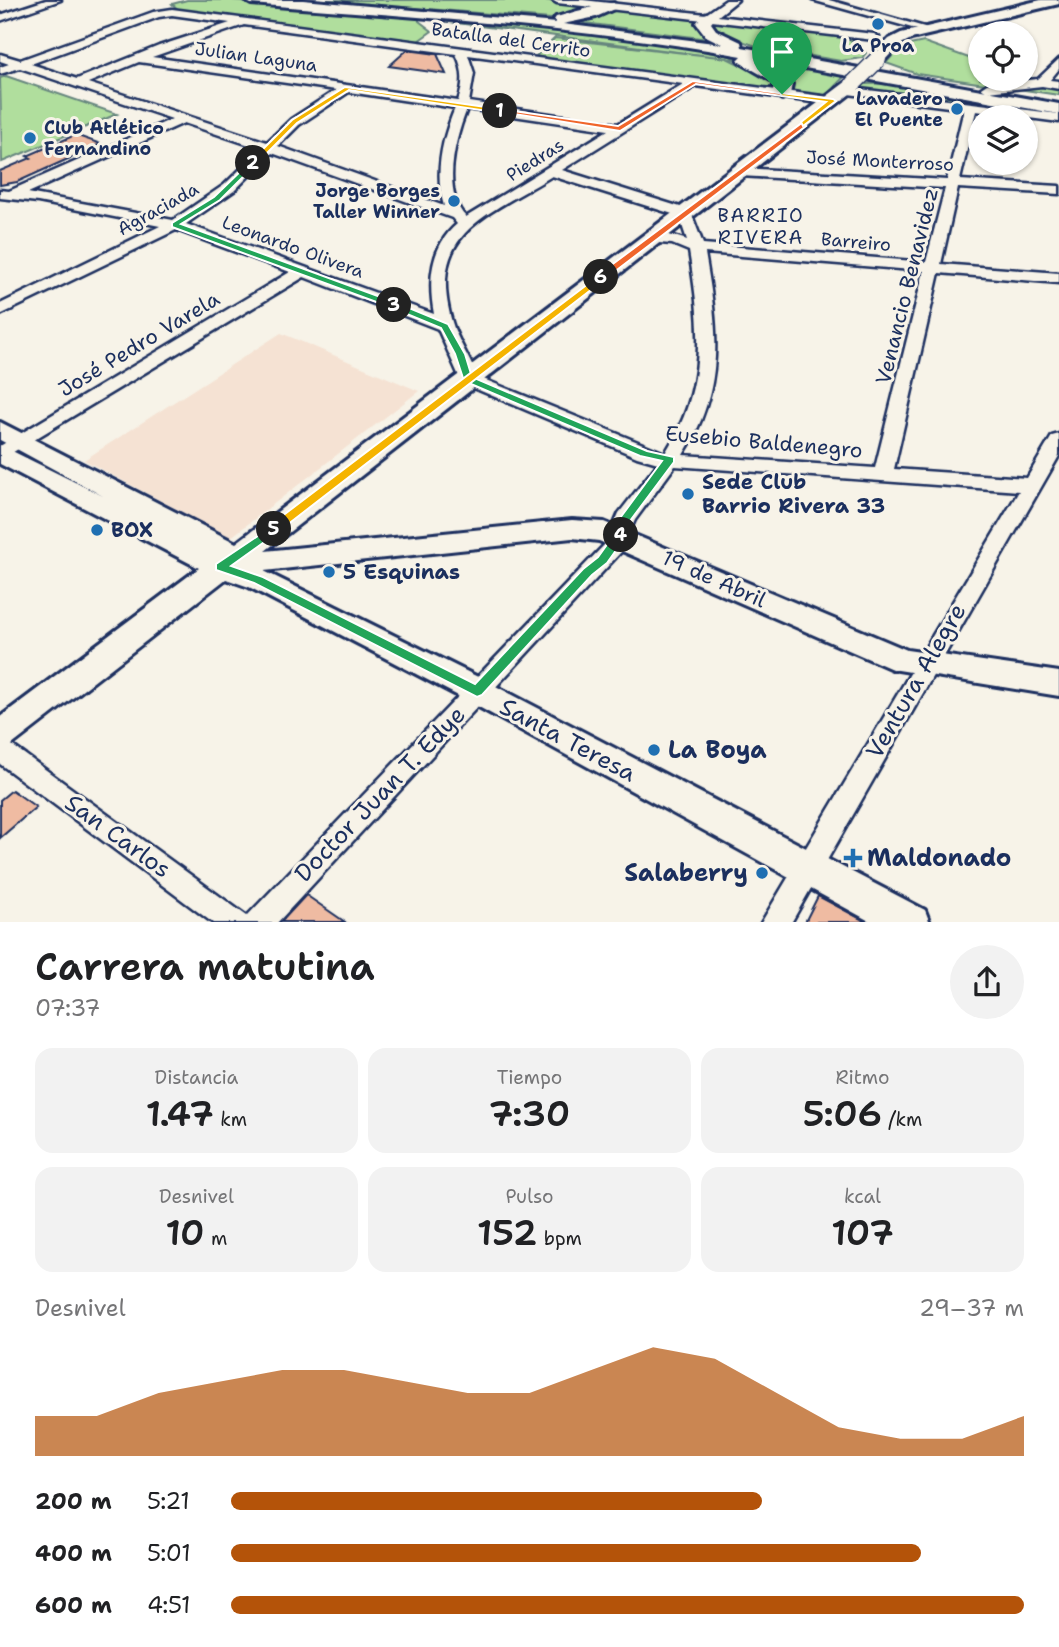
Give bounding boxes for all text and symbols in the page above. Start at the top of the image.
marker: La Proa [870,16,886,32]
street label: Batalla del Cerrito [430,17,592,63]
map controls [968,21,1038,175]
button: locate [968,21,1038,91]
pin [752,22,812,94]
icon: arrive [763,33,801,71]
place label: La Proa [842,34,915,58]
street label: Julian Laguna [193,37,319,77]
place label: Lavadero El Puente [855,87,943,132]
pin: 1 [482,94,518,128]
text: 1 [495,98,504,123]
marker: Lavadero El Puente [949,101,965,117]
button: layers [968,105,1038,175]
place label: Club Atlético Fernandino [44,116,164,161]
marker: Club Atlético Fernandino [22,130,38,146]
street label: Piedras [502,133,568,187]
street label: José Monterroso [805,145,955,177]
pin: 2 [236,146,270,180]
text: 2 [246,150,259,175]
street label: Agraciada [113,177,203,241]
place label: Jorge Borges Taller Winner [313,179,440,224]
street label: Venancio Benavidez [869,185,945,387]
marker: Jorge Borges Taller Winner [446,193,462,209]
district label: BARRIO RIVERA [717,203,805,250]
street label: Leonardo Olivera [219,210,367,284]
street label: Barreiro [820,227,892,257]
pin: 6 [584,260,618,294]
text: 6 [594,264,607,289]
street label: José Pedro Varela [53,285,225,403]
pin: 3 [376,288,412,322]
text: 3 [387,292,400,317]
street label: Eusebio Baldenegro [664,419,864,465]
place label: Sede Club Barrio Rivera 33 [702,468,885,520]
marker: Sede Club Barrio Rivera 33 [680,486,696,502]
pin: 5 [256,512,292,546]
place label: BOX [111,516,153,544]
text: 5 [268,516,279,541]
pin: 4 [604,518,638,552]
marker: BOX [89,522,105,538]
text: 4 [614,522,627,547]
street label: 19 de Abril [658,544,771,615]
place label: 5 Esquinas [343,558,460,586]
marker: 5 Esquinas [321,564,337,580]
street label: Ventura Alegre [859,598,973,764]
street label: Santa Teresa [494,691,642,789]
street label: Doctor Juan T. Edye [287,699,473,889]
place label: La Boya [668,734,767,766]
marker: La Boya [646,742,662,758]
street label: San Carlos [59,787,177,885]
place label: Maldonado [867,842,1011,874]
marker: Maldonado [845,850,861,866]
place label: Salaberry [624,857,748,889]
marker: Salaberry [754,865,770,881]
text: Carrera matutina [35,941,375,992]
button: share [950,945,1024,1019]
text: 07:37 [35,993,100,1023]
text: Distancia [155,1065,238,1090]
text: Tiempo [497,1065,562,1090]
text: Ritmo [836,1065,889,1090]
text: 1.47 [146,1090,214,1137]
text: 7:30 [489,1090,570,1137]
text: 5:06 [803,1090,882,1137]
text: km [214,1107,247,1132]
text: /km [882,1107,922,1132]
text: Desnivel [159,1184,234,1209]
text: Pulso [505,1184,554,1209]
text: kcal [844,1184,881,1209]
text: 10 [166,1209,205,1256]
text: 152 [477,1209,537,1256]
text: 107 [831,1209,894,1256]
text: m [205,1226,227,1251]
text: bpm [537,1226,582,1251]
text: Desnivel [35,1293,126,1323]
text: 29–37 m [919,1293,1024,1323]
text: 200 m [35,1486,112,1516]
text: 5:21 [147,1486,190,1516]
text: 400 m [35,1538,112,1568]
text: 5:01 [147,1538,191,1568]
text: 600 m [35,1590,112,1620]
text: 4:51 [147,1590,191,1620]

